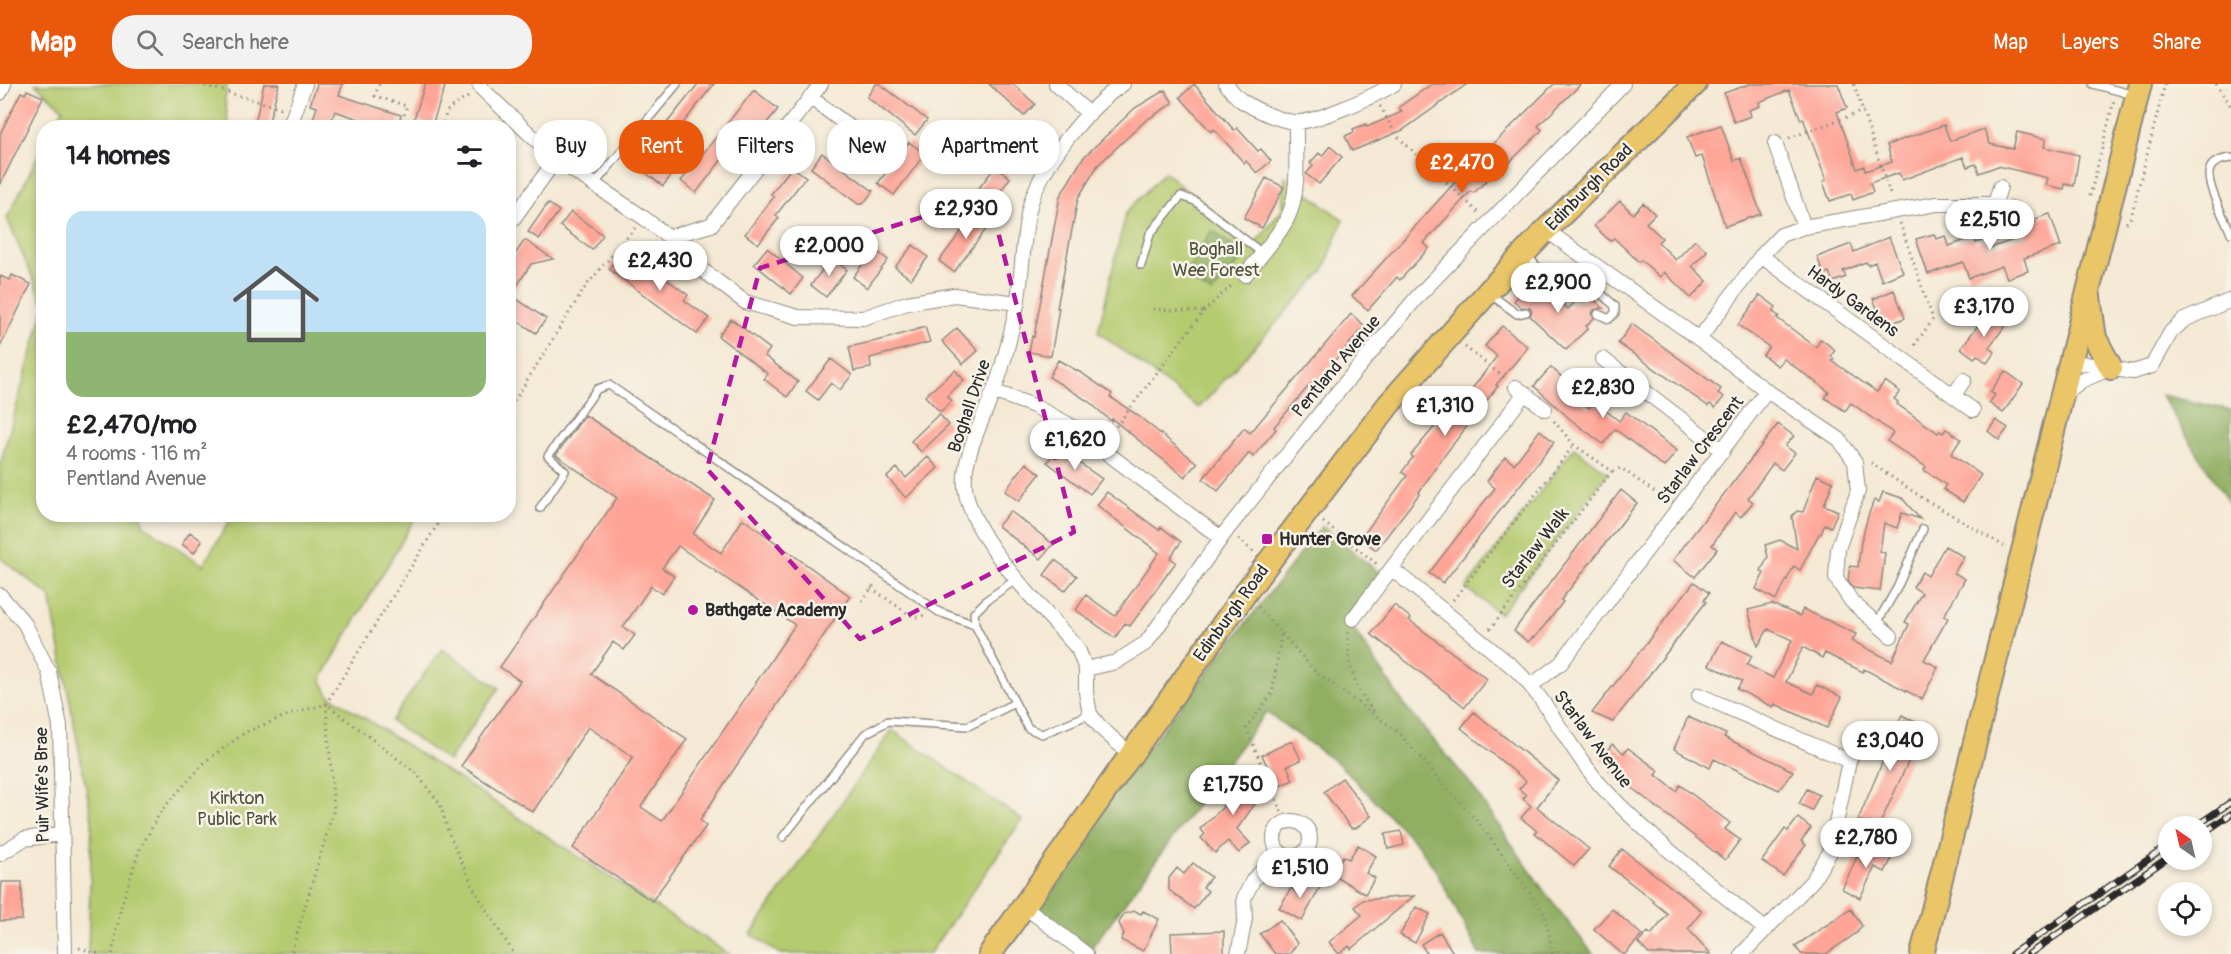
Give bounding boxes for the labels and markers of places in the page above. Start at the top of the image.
pin: £2,470 [1413,143,1511,194]
pin: £2,930 [917,189,1015,240]
pin: £2,510 [1941,200,2039,251]
pin: £2,000 [780,226,878,277]
pin: £2,430 [611,241,709,292]
pin: £2,900 [1509,263,1607,314]
pin: £3,170 [1935,287,2033,338]
pin: £2,830 [1554,368,1652,419]
pin: £1,310 [1396,386,1494,437]
pin: £1,620 [1026,420,1124,471]
place label: Hunter Grove [1279,528,1382,551]
marker: Hunter Grove [1260,532,1274,546]
place label: Bathgate Academy [705,599,847,622]
marker: Bathgate Academy [686,603,700,617]
pin: £3,040 [1841,721,1939,772]
pin: £1,750 [1184,765,1282,816]
pin: £2,780 [1817,818,1915,869]
pin: £1,510 [1251,848,1349,899]

